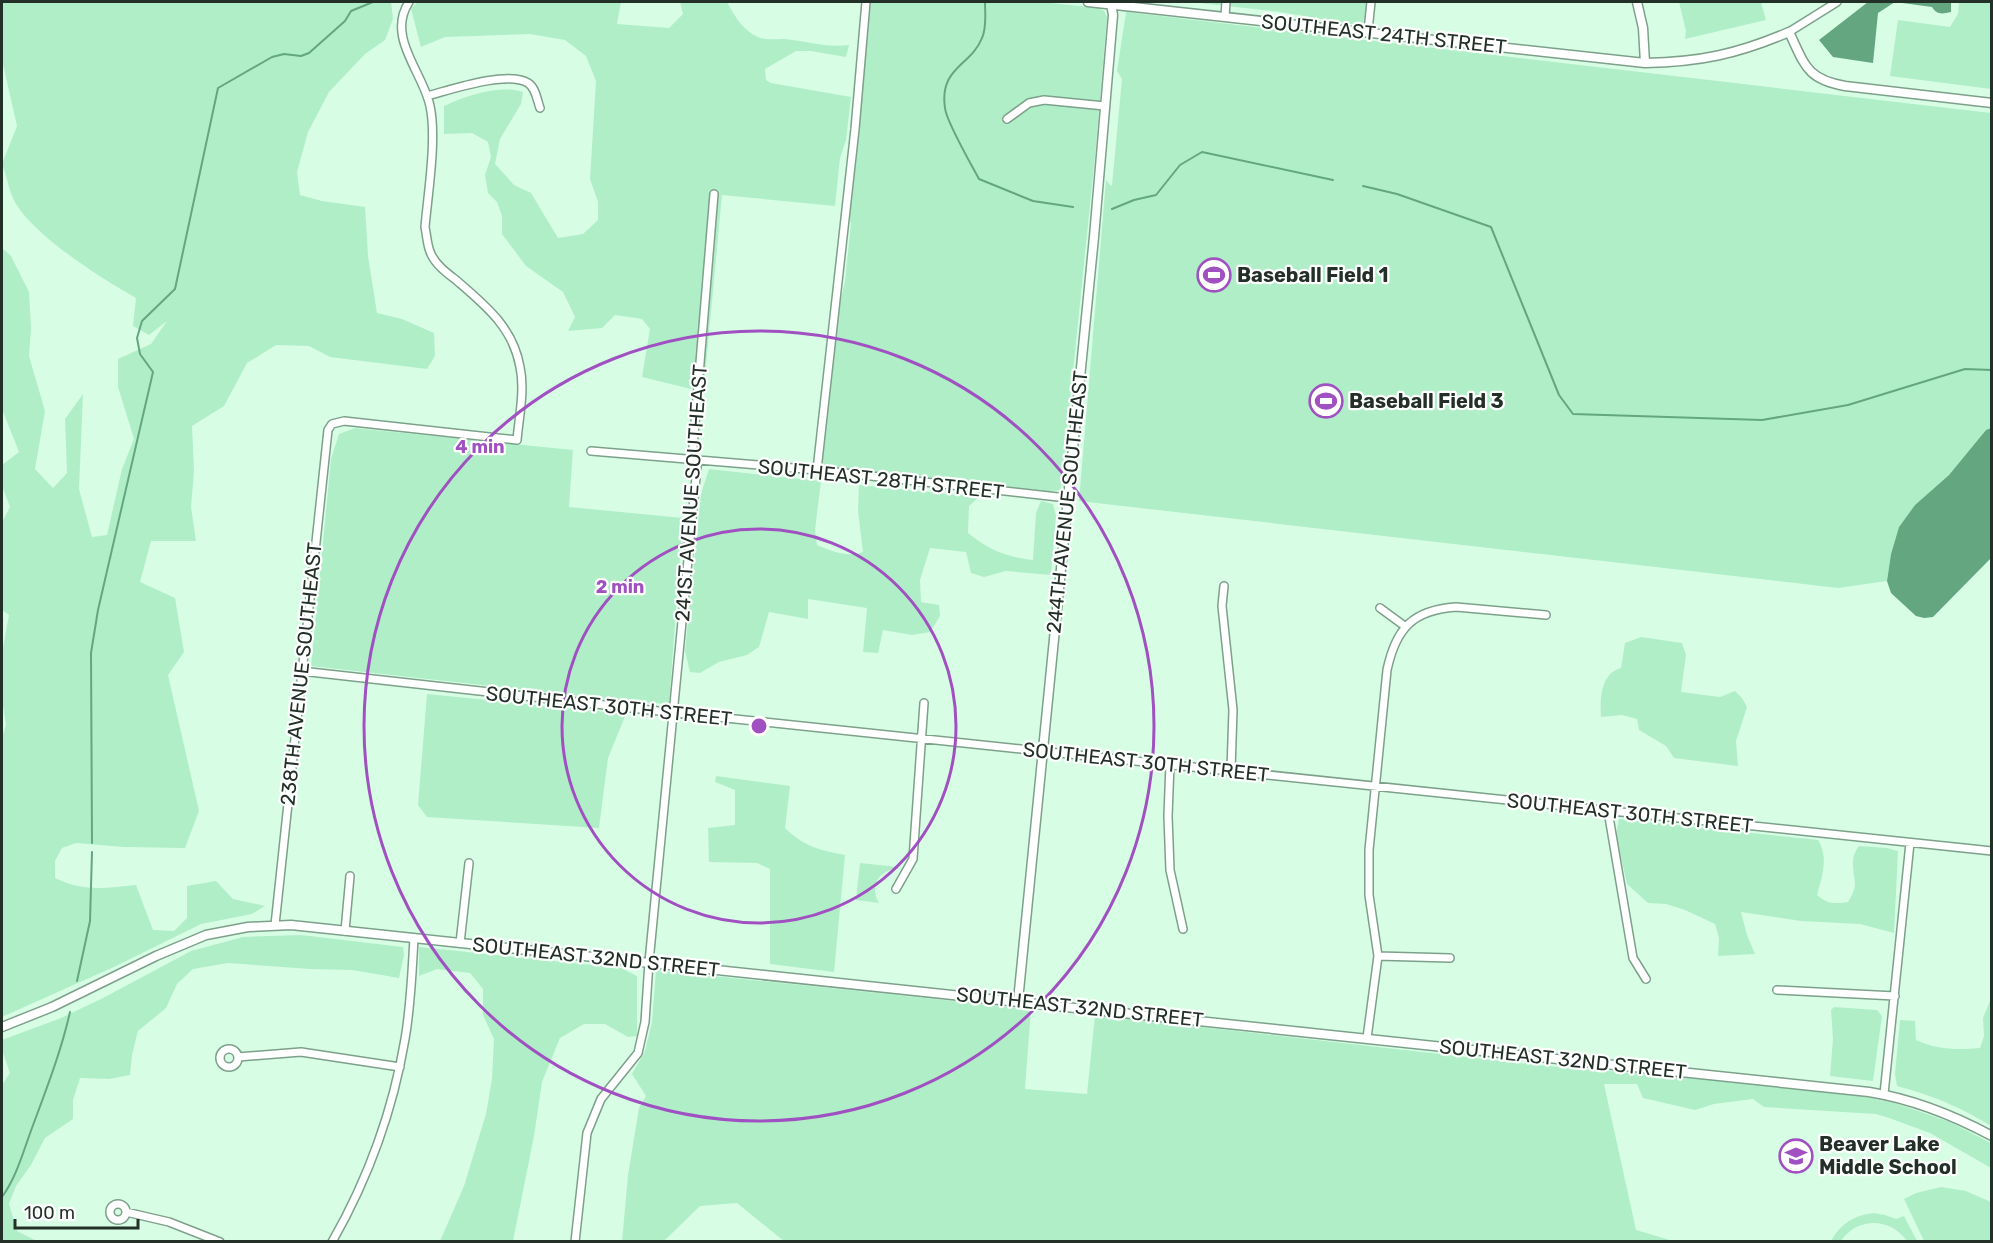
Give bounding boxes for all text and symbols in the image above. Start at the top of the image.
street label: SOUTHEAST 24TH STREET [1260,9,1508,59]
sports icon: Baseball Field 1 [1196,257,1232,293]
place label: Baseball Field 1 [1237,263,1388,287]
street label: 241ST AVENUE SOUTHEAST [670,363,712,622]
street label: 244TH AVENUE SOUTHEAST [1041,369,1093,634]
sports icon: Baseball Field 3 [1308,383,1344,419]
place label: Baseball Field 3 [1349,389,1504,413]
text: 4 min [455,436,505,458]
street label: SOUTHEAST 28TH STREET [757,454,1006,504]
street label: 238TH AVENUE SOUTHEAST [275,541,327,807]
text: 2 min [596,576,644,598]
street label: SOUTHEAST 30TH STREET [485,681,734,731]
centre of rings [749,716,769,736]
street label: SOUTHEAST 30TH STREET [1022,737,1271,787]
street label: SOUTHEAST 30TH STREET [1506,788,1755,838]
street label: SOUTHEAST 32ND STREET [471,932,721,982]
street label: SOUTHEAST 32ND STREET [955,982,1205,1032]
street label: SOUTHEAST 32ND STREET [1438,1034,1688,1084]
place label: Beaver Lake Middle School [1819,1132,1957,1179]
school or university icon: Beaver Lake Middle School [1778,1138,1814,1174]
scale bar [15,1192,138,1230]
text: 100 m [24,1202,75,1224]

